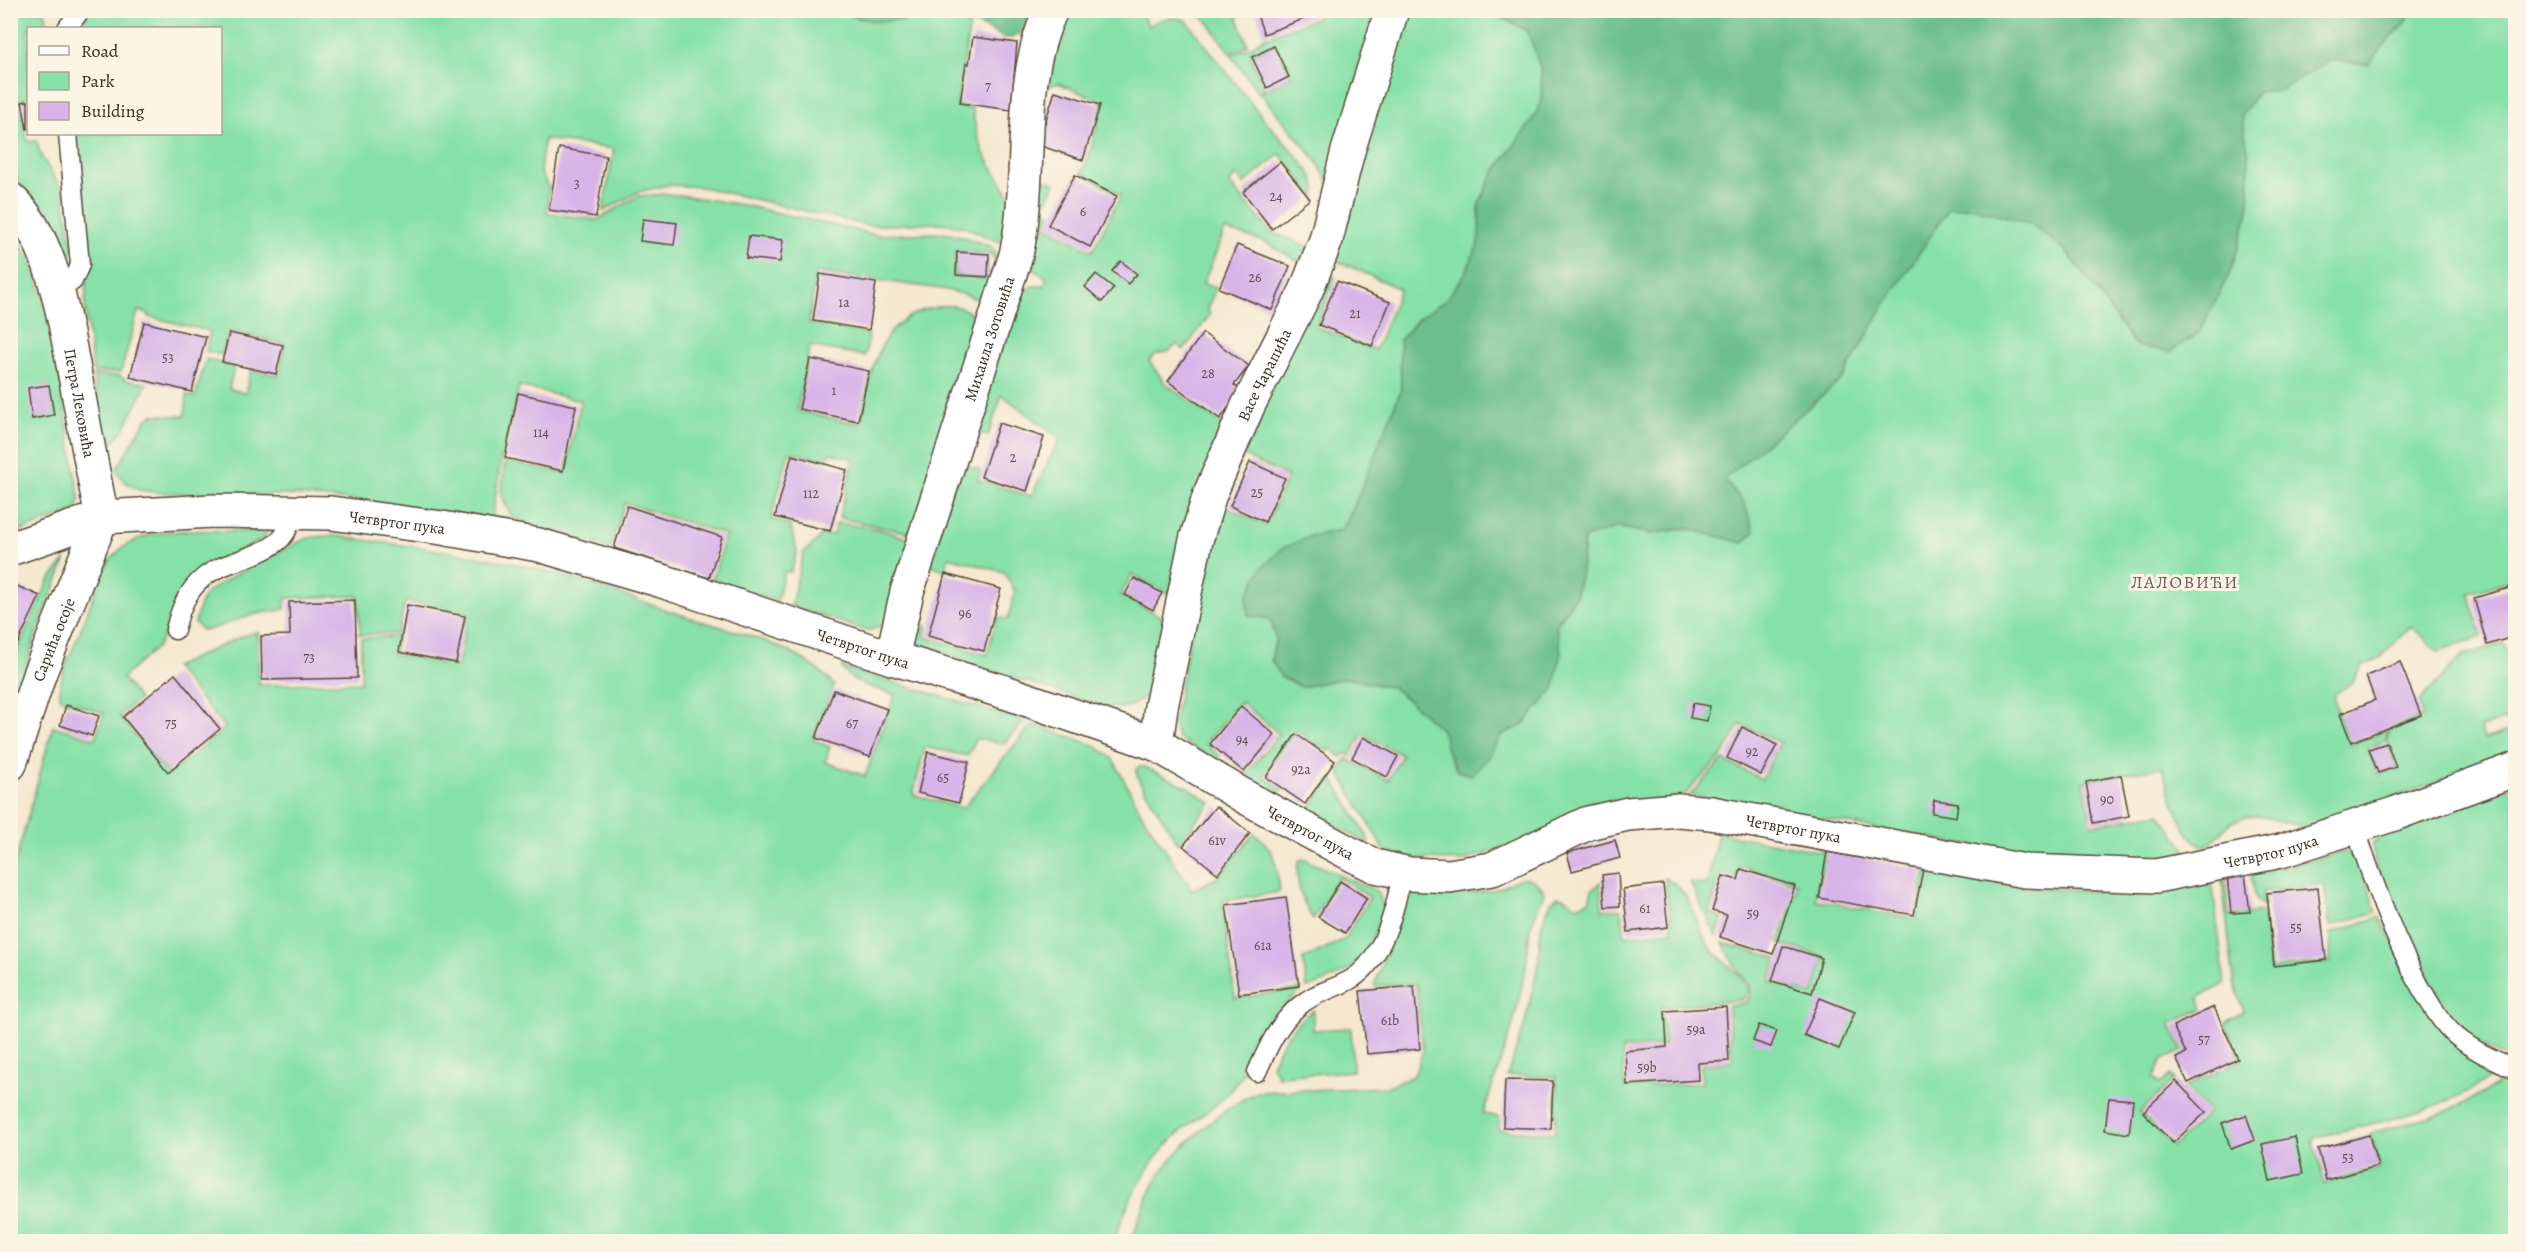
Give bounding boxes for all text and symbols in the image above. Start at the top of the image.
legend [27,27,222,135]
text: Road [81,39,119,63]
text: Park [81,69,115,93]
house number: 7 [985,77,991,96]
text: Building [81,99,145,123]
house number: 3 [574,174,580,193]
house number: 24 [1270,187,1283,206]
house number: 6 [1080,202,1086,221]
house number: 26 [1248,268,1262,287]
street label: Михаила Зотовића [959,273,1021,404]
house number: 1a [838,293,850,312]
house number: 21 [1349,304,1361,323]
street label: Васе Чарапића [1233,325,1298,425]
street label: Петра Лековића [58,347,100,460]
house number: 53 [162,348,174,367]
house number: 28 [1201,364,1215,383]
house number: 1 [832,381,837,400]
house number: 114 [533,423,549,442]
house number: 2 [1010,448,1017,467]
house number: 25 [1251,483,1263,502]
house number: 112 [803,484,819,503]
street label: Четвртог пука [348,506,447,540]
district label: ЛАЛОВИЋИ [2131,570,2239,594]
street label: Сарића осоје [28,594,81,684]
house number: 96 [959,604,971,623]
street label: Четвртог пука [814,624,913,675]
house number: 73 [303,648,315,667]
house number: 75 [165,714,177,733]
house number: 67 [846,714,858,733]
house number: 94 [1236,730,1248,749]
house number: 92 [1745,742,1759,761]
house number: 92a [1291,760,1311,779]
house number: 65 [937,768,949,787]
house number: 90 [2100,790,2114,809]
street label: Четвртог пука [1262,801,1358,866]
street label: Четвртог пука [1744,810,1843,849]
street label: Четвртог пука [2222,829,2322,874]
house number: 61v [1208,831,1227,850]
house number: 61 [1639,899,1651,918]
house number: 59 [1747,904,1759,923]
house number: 55 [2290,918,2302,937]
house number: 61a [1254,936,1272,955]
house number: 61b [1381,1011,1399,1030]
house number: 59a [1687,1020,1706,1039]
house number: 57 [2198,1030,2210,1049]
house number: 59b [1637,1058,1657,1077]
house number: 53 [2342,1148,2354,1167]

